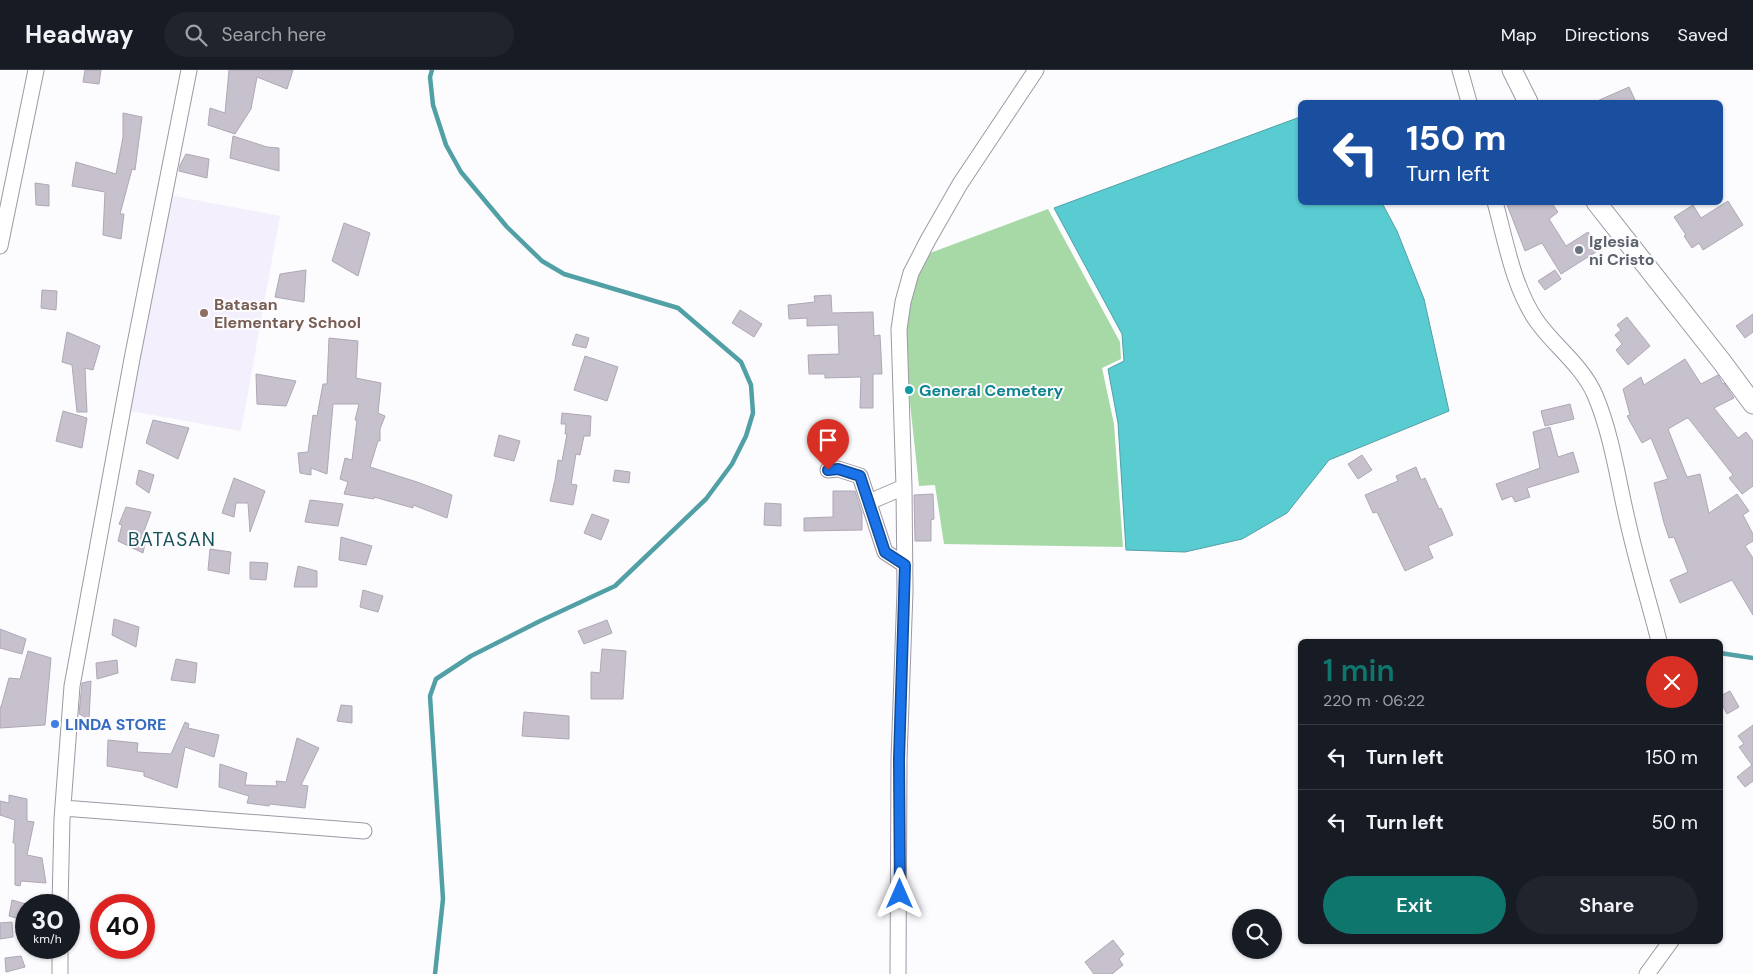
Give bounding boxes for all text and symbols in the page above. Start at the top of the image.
search box [164,12,514,57]
text: Headway [25,19,134,50]
icon: search [182,21,210,49]
text: Search here [222,22,326,47]
text: Map [1501,23,1537,47]
text: Directions [1565,23,1650,47]
text: Saved [1678,23,1728,47]
text: 150 m [1406,115,1506,161]
icon: left [1323,120,1388,185]
text: Turn left [1406,159,1490,188]
place label: Iglesia ni Cristo [1589,231,1655,270]
marker: Iglesia ni Cristo [1573,244,1585,256]
place label: Batasan Elementary School [214,294,361,333]
marker: Batasan Elementary School [198,307,210,319]
place label: General Cemetery [919,380,1063,401]
marker: General Cemetery [903,384,915,396]
pin [807,419,849,470]
icon: arrive [814,426,842,454]
district label: BATASAN [128,527,216,552]
text: 1 min [1323,651,1395,690]
button: close [1646,656,1698,708]
text: 220 m · 06:22 [1323,690,1425,711]
place label: LINDA STORE [65,714,166,735]
marker: LINDA STORE [49,718,61,730]
icon: left [1323,743,1351,771]
text: Turn left [1366,745,1444,770]
text: 150 m [1646,745,1698,770]
icon: left [1323,808,1351,836]
text: Turn left [1366,810,1444,835]
text: 50 m [1651,810,1698,835]
position arrow [873,867,925,919]
button: Exit [1323,876,1506,934]
button: Share [1516,876,1698,934]
speed limit sign: 40 [90,894,155,959]
text: 30 [31,904,64,937]
map controls [1232,909,1282,959]
button: search [1232,909,1282,959]
text: km/h [33,931,62,947]

